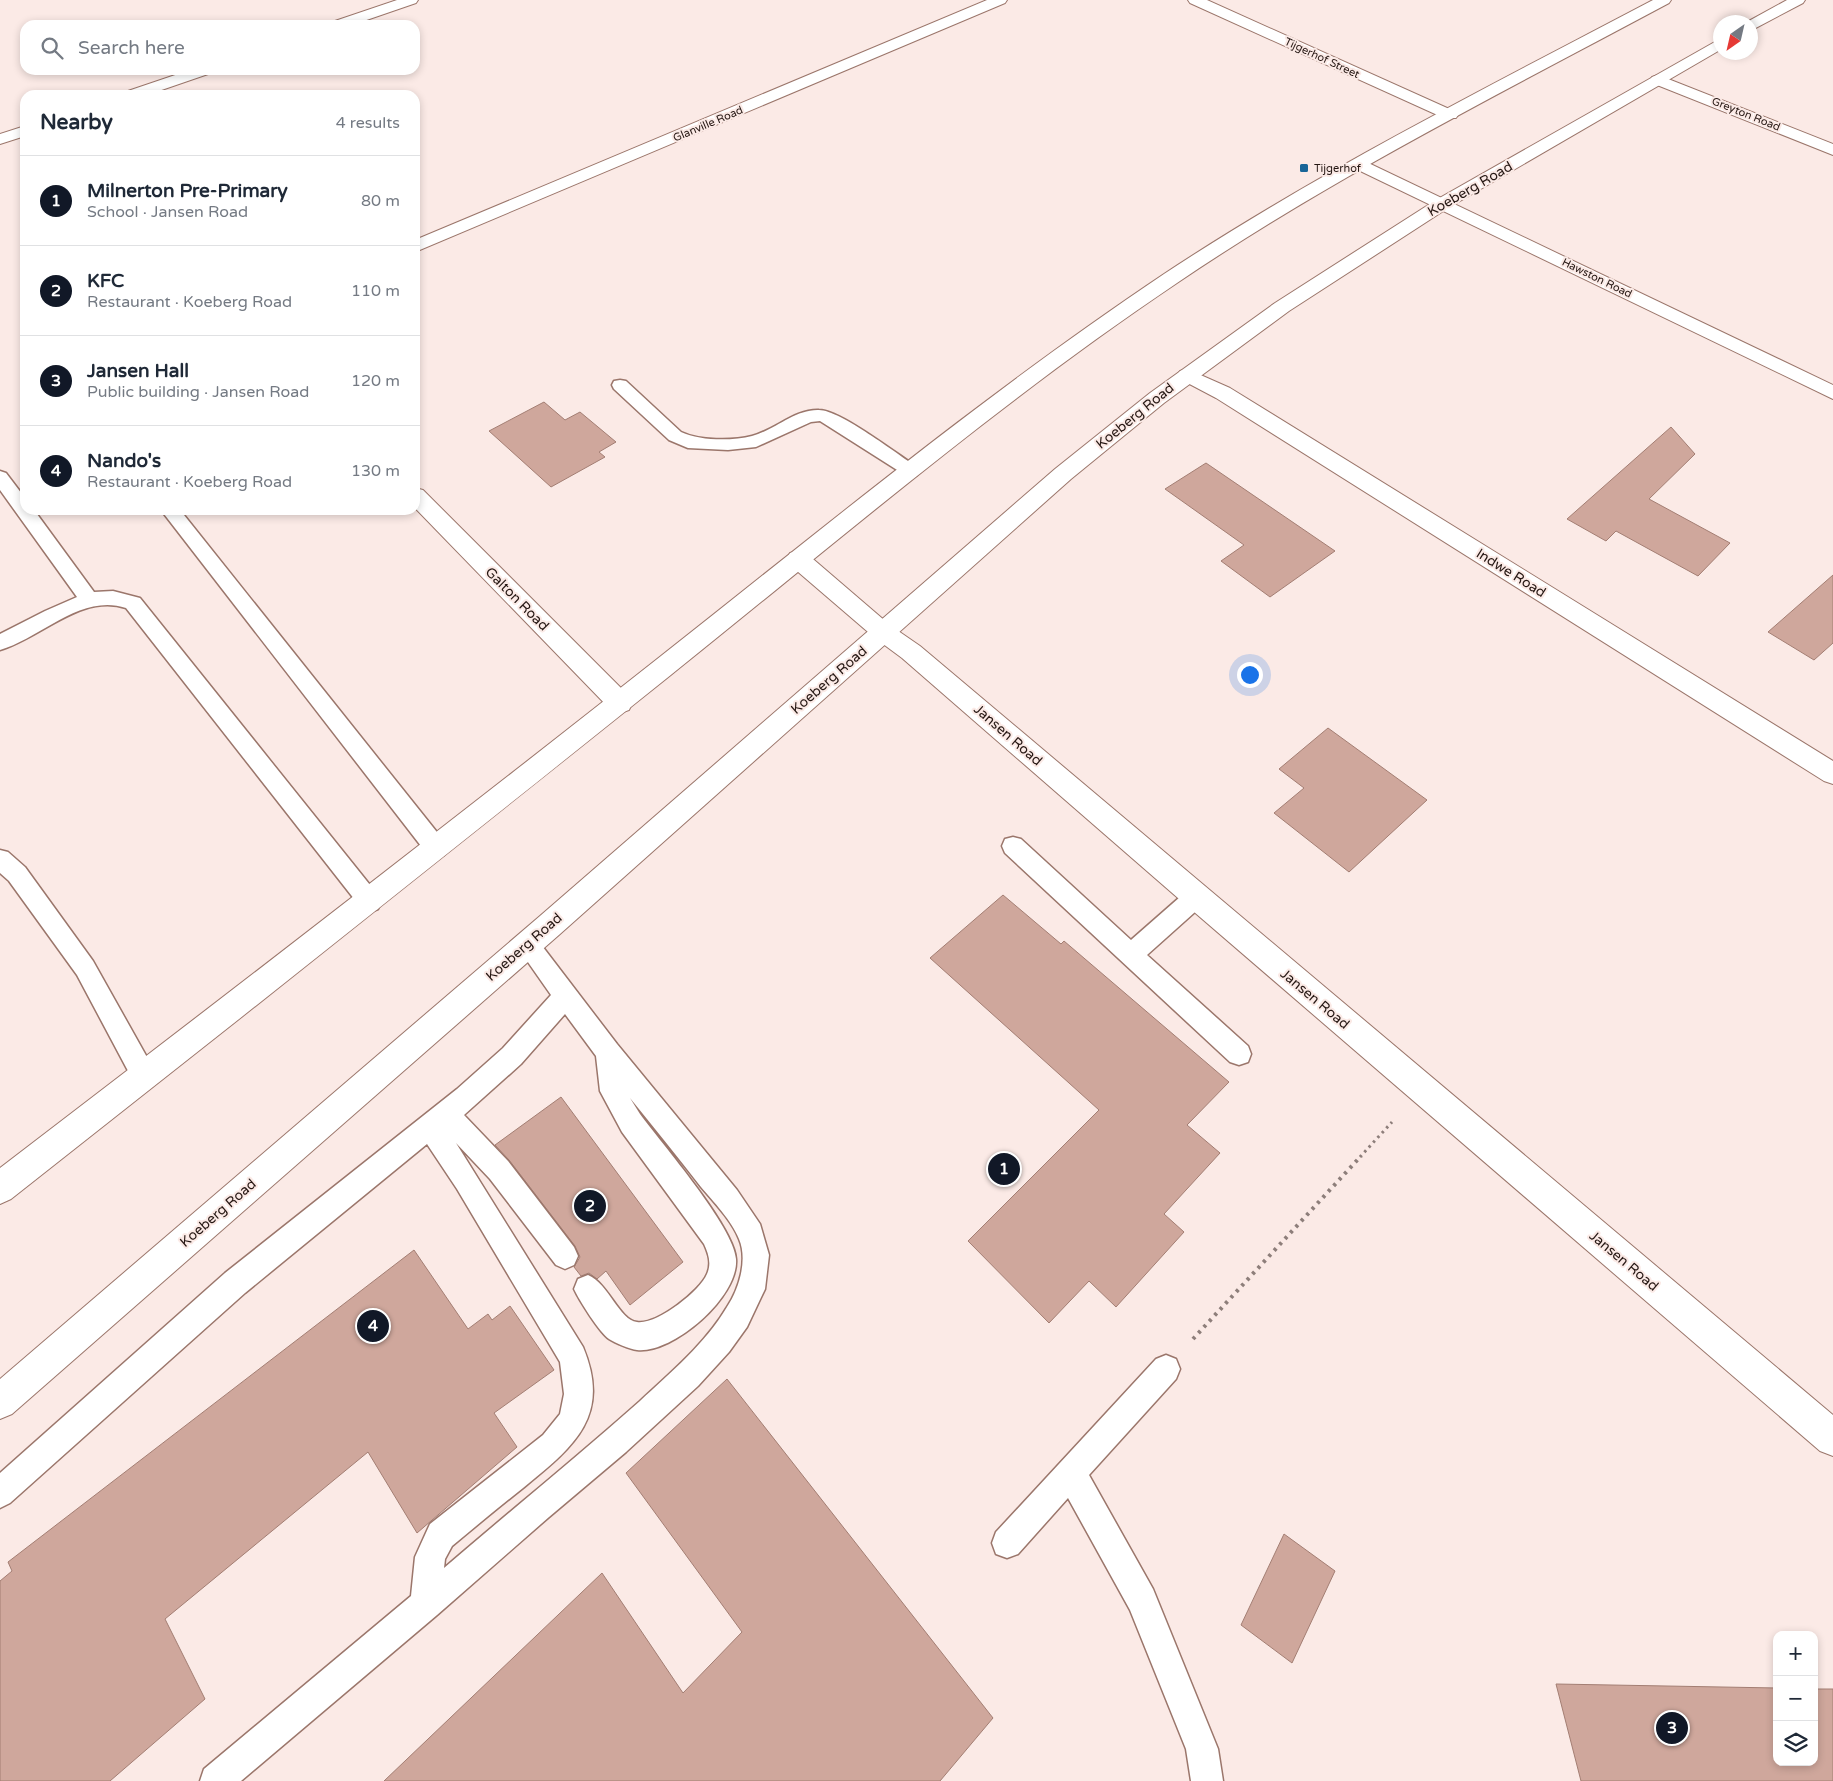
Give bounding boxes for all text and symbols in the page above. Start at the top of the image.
north arrow [1713,15,1758,60]
search box [20,20,420,75]
icon: search [38,34,66,62]
street label: Tijgerhof Street [1282,35,1362,81]
text: Search here [78,37,185,59]
street label: Greyton Road [1710,94,1782,134]
street label: Glanville Road [671,103,745,145]
text: Nearby [40,110,113,135]
text: 4 results [336,113,400,133]
street label: Koeberg Road [1424,158,1516,220]
marker: Tijgerhof [1298,162,1310,174]
place label: Tijgerhof [1314,162,1362,175]
text: Milnerton Pre-Primary [87,180,288,202]
text: 1 [51,191,61,211]
text: 80 m [361,191,400,211]
text: School · Jansen Road [87,202,248,222]
street label: Hawston Road [1560,255,1634,301]
text: KFC [87,270,124,292]
text: 2 [51,281,61,301]
text: 110 m [351,281,400,301]
text: Restaurant · Koeberg Road [87,292,292,312]
text: Jansen Hall [87,360,189,382]
text: 3 [51,371,61,391]
text: 120 m [351,371,400,391]
street label: Koeberg Road [1093,379,1177,453]
text: Public building · Jansen Road [87,382,309,402]
text: Nando's [87,450,161,472]
text: 4 [51,461,61,481]
text: 130 m [351,461,400,481]
text: Restaurant · Koeberg Road [87,472,292,492]
street label: Indwe Road [1473,545,1549,601]
street label: Galton Road [482,564,552,634]
street label: Koeberg Road [787,642,871,718]
your location [1237,662,1263,688]
street label: Jansen Road [970,701,1046,769]
street label: Koeberg Road [482,909,566,985]
street label: Jansen Road [1277,965,1353,1033]
pin: 1 [988,1150,1020,1188]
street label: Koeberg Road [176,1175,260,1251]
pin: 2 [574,1187,606,1225]
street label: Jansen Road [1586,1227,1662,1295]
pin: 4 [357,1307,389,1345]
map controls [1773,1631,1818,1766]
button: + [1773,1631,1818,1676]
button: − [1773,1676,1818,1721]
pin: 3 [1656,1709,1688,1747]
button: layers [1773,1721,1818,1766]

